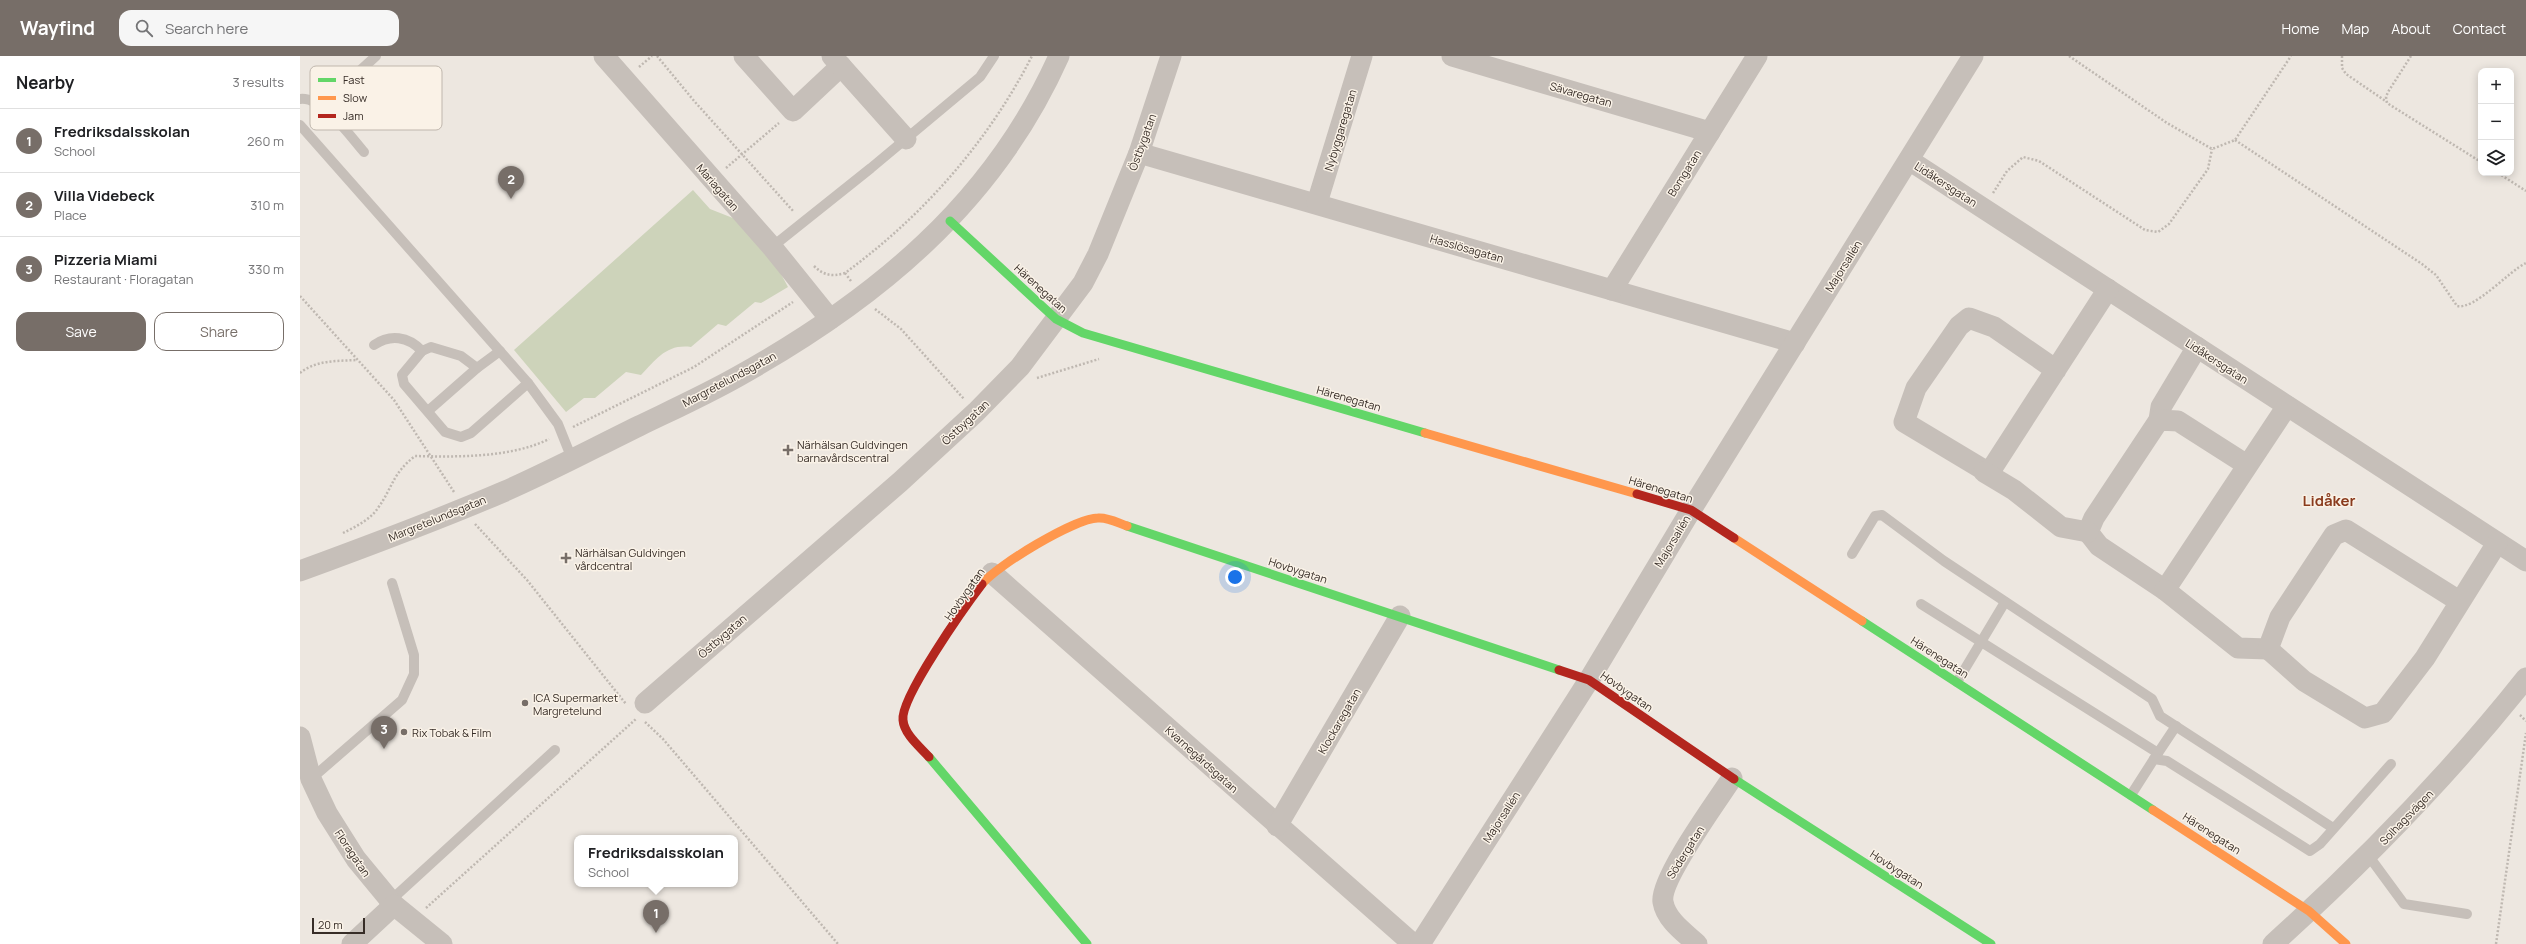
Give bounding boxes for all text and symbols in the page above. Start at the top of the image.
search box [119,10,399,46]
text: Wayfind [20,15,95,41]
icon: search [133,17,155,39]
text: Search here [165,18,248,39]
text: Home [2282,19,2319,38]
text: Map [2341,19,2369,38]
text: About [2391,19,2431,38]
text: Contact [2453,19,2506,38]
legend [310,66,442,130]
map controls [2478,68,2514,176]
button: + [2478,68,2514,104]
text: Nearby [16,71,74,94]
text: Fast [343,72,365,87]
text: 3 results [232,73,284,91]
street label: Sävaregatan [1548,78,1614,110]
street label: Nybyggaregatan [1321,87,1359,173]
text: Slow [343,90,368,105]
button: − [2478,104,2514,140]
text: Jam [343,108,364,123]
street label: Östbygatan [1125,111,1159,173]
text: Fredriksdalsskolan [54,121,190,142]
text: 1 [26,132,32,150]
text: 260 m [247,132,284,150]
button: layers [2478,140,2514,176]
text: School [54,142,95,160]
street label: Bomgatan [1664,147,1704,199]
street label: Lidåkersgatan [1912,158,1980,210]
street label: Mariagatan [693,160,743,214]
pin: 2 [498,166,524,199]
text: Villa Videbeck [54,185,154,206]
text: 2 [25,196,33,214]
text: 310 m [250,196,284,214]
text: Place [54,206,87,224]
street label: Hasslösagatan [1429,230,1505,266]
street label: Majorsallén [1821,237,1865,295]
text: Pizzeria Miami [54,249,157,270]
text: 3 [25,260,33,278]
text: 330 m [248,260,284,278]
street label: Härenegatan [1011,260,1071,316]
text: Restaurant · Floragatan [54,270,193,288]
button: Save [16,312,146,351]
button: Share [154,312,284,351]
street label: Lidåkersgatan [2183,335,2251,387]
street label: Margretelundsgatan [680,348,778,410]
street label: Härenegatan [1315,382,1383,414]
street label: Östbygatan [938,396,992,448]
place label: Närhälsan Guldvingen barnavårdscentral [797,437,908,465]
marker: Närhälsan Guldvingen barnavårdscentral [782,444,794,456]
street label: Härenegatan [1627,472,1695,506]
district label: Lidåker [2302,490,2356,511]
street label: Margretelundsgatan [386,492,488,544]
street label: Majorsallén [1651,512,1693,570]
place label: Närhälsan Guldvingen vårdcentral [575,545,686,573]
marker: Närhälsan Guldvingen vårdcentral [560,552,572,564]
street label: Hovbygatan [1267,553,1329,587]
street label: Hovbygatan [940,565,988,623]
your location [1225,567,1245,587]
street label: Östbygatan [695,611,749,661]
street label: Härenegatan [1908,633,1972,681]
street label: Hovbygatan [1598,667,1656,715]
street label: Klockaregatan [1314,686,1364,756]
place label: ICA Supermarket Margretelund [533,690,618,718]
marker: ICA Supermarket Margretelund [520,698,530,708]
pin: 3 [371,716,397,749]
street label: Kvarnegårdsgatan [1162,722,1242,796]
place label: Rix Tobak & Film [412,725,491,740]
marker: Rix Tobak & Film [399,727,409,737]
street label: Solhagsvägen [2376,786,2436,848]
street label: Majorsallén [1479,789,1523,845]
street label: Härenegatan [2180,809,2244,857]
street label: Södergatan [1663,823,1707,881]
street label: Floragatan [332,826,374,880]
popup [574,835,738,887]
text: Fredriksdalsskolan [588,842,724,863]
street label: Hovbygatan [1867,846,1927,892]
text: School [588,863,629,881]
pin: 1 [643,900,669,933]
scale bar [312,916,365,935]
text: 20 m [318,917,343,932]

